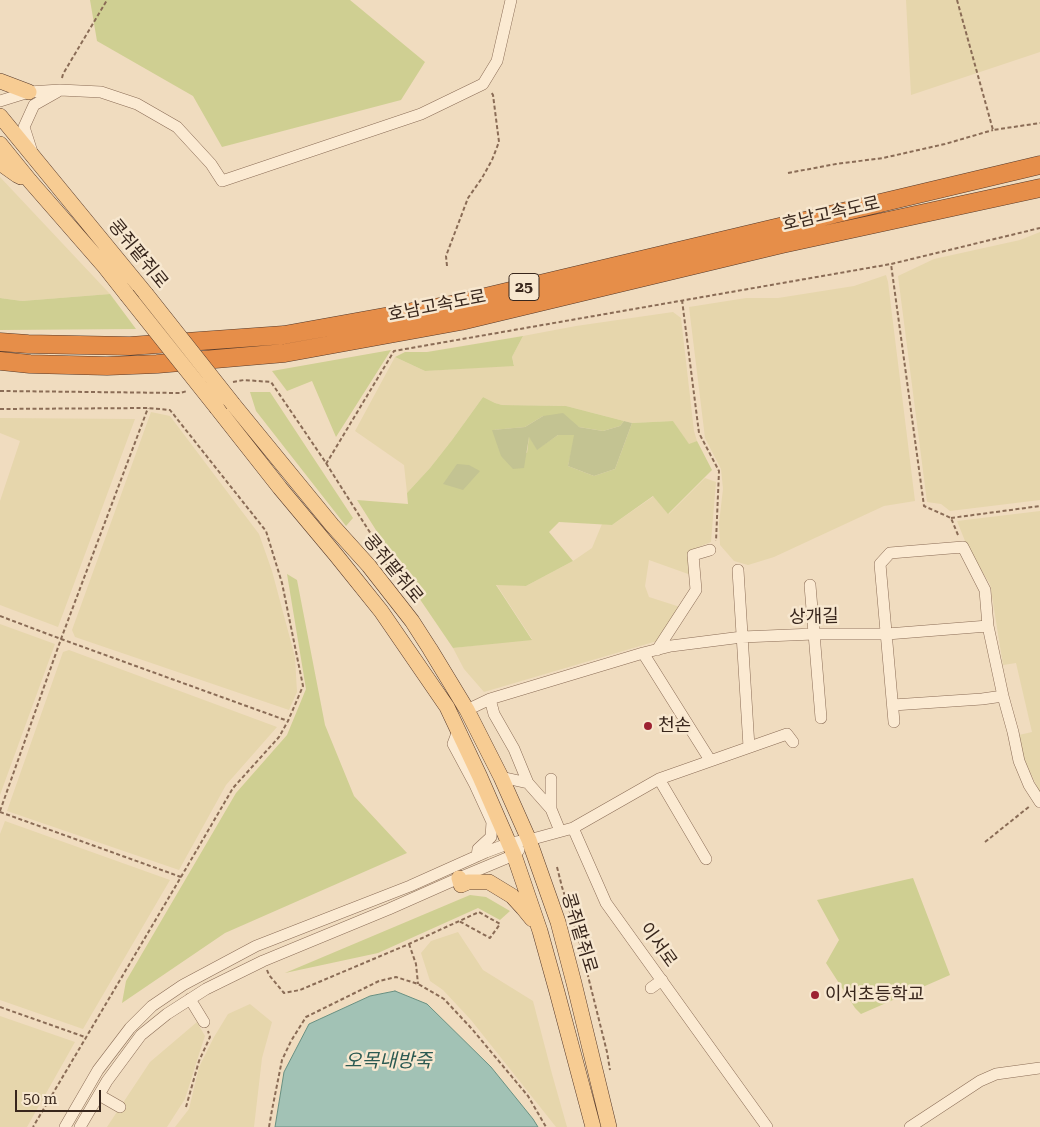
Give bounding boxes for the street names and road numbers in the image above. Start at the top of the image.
street label: 호남고속도로 [780,192,882,236]
street label: 콩쥐팥쥐로 [104,215,172,293]
road number: 25 [509,274,539,300]
street label: 호남고속도로 [386,286,488,326]
street label: 콩쥐팥쥐로 [359,530,427,608]
street label: 상개길 [789,606,839,628]
street label: 콩쥐팥쥐로 [557,890,601,976]
street label: 이서로 [635,919,681,971]

